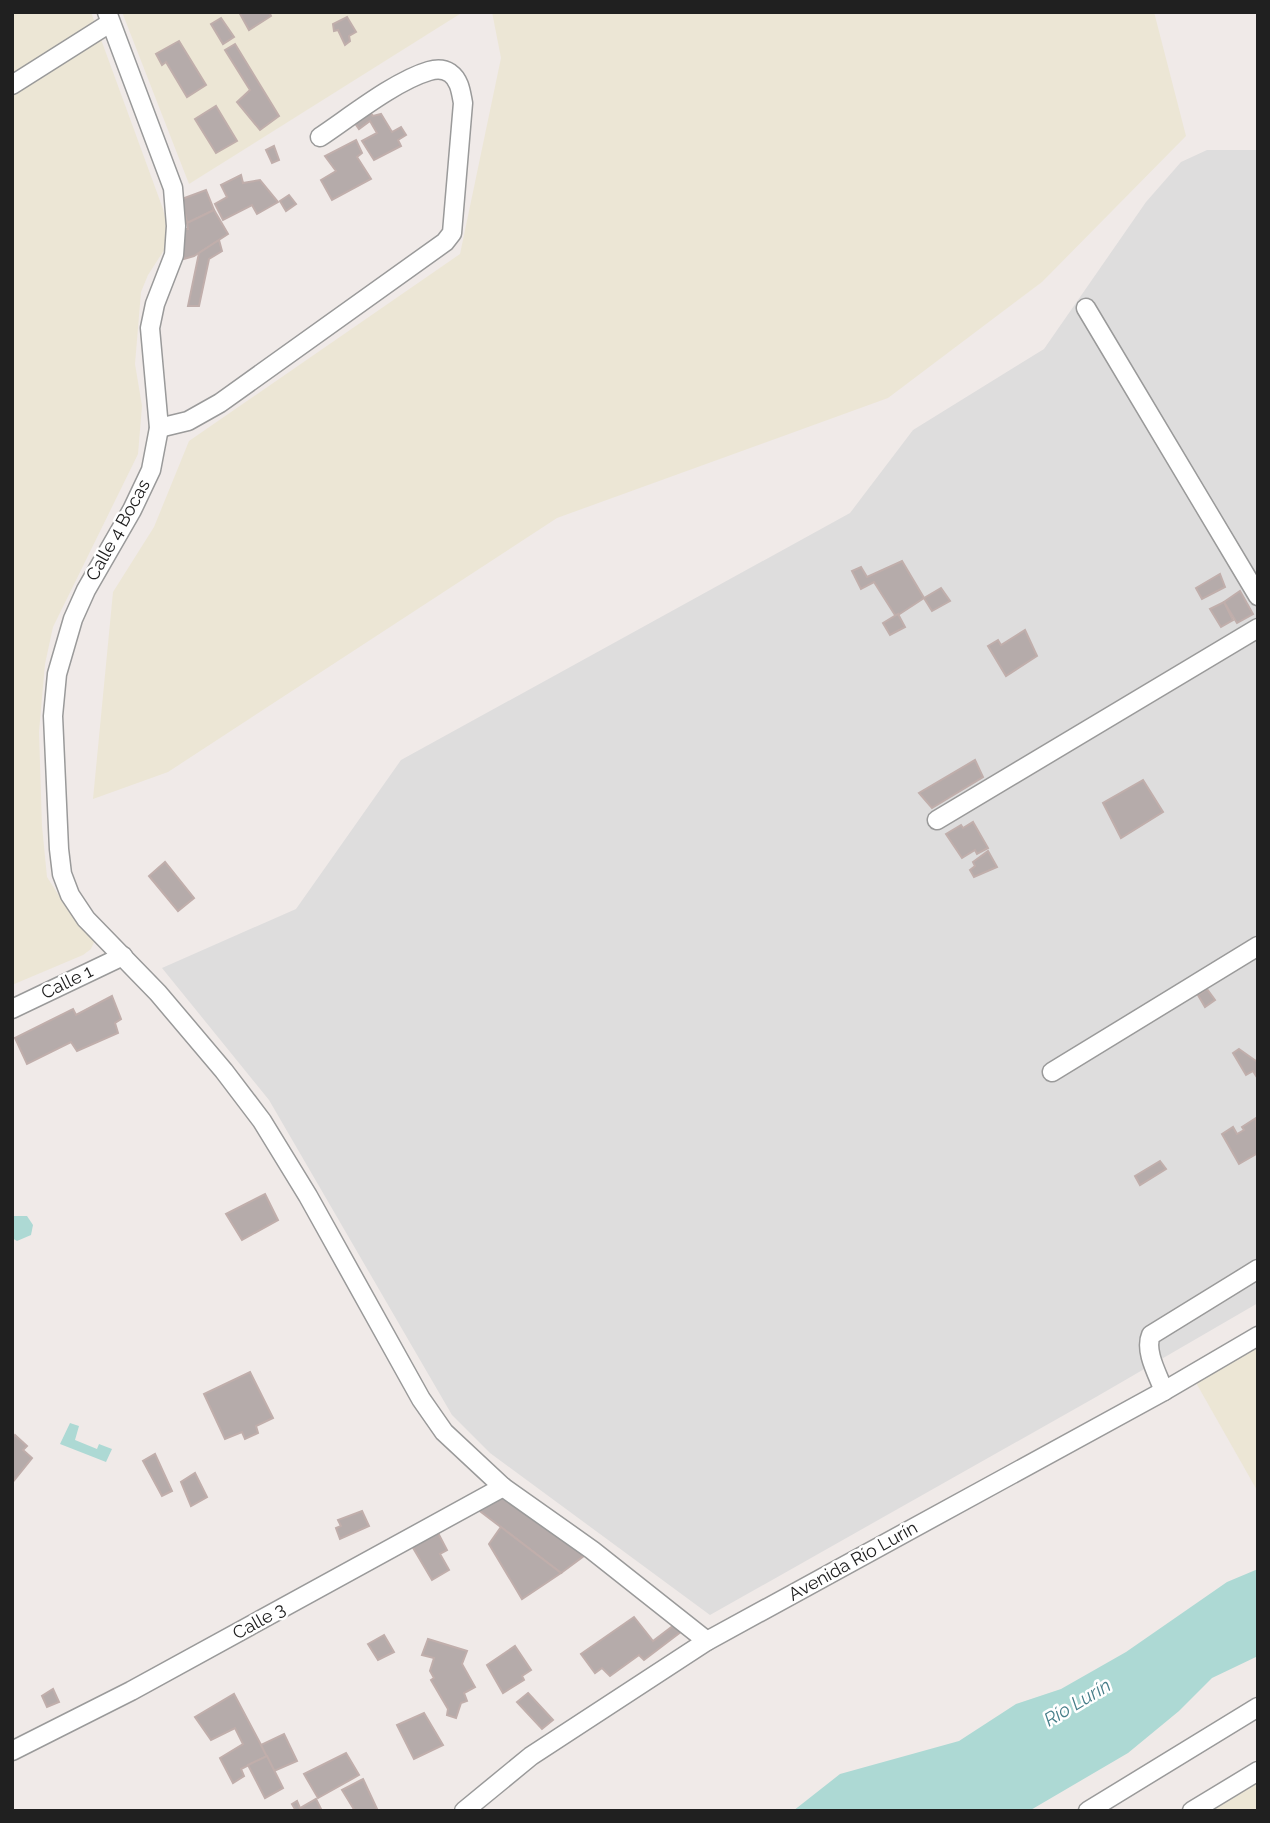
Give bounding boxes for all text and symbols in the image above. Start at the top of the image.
street label: Calle 4 Bocas [81,475,154,584]
street label: Calle 1 [38,960,96,1003]
street label: Avenida Río Lurín [785,1516,921,1605]
street label: Calle 3 [229,1598,289,1643]
water label: Río Lurín [1040,1674,1114,1730]

